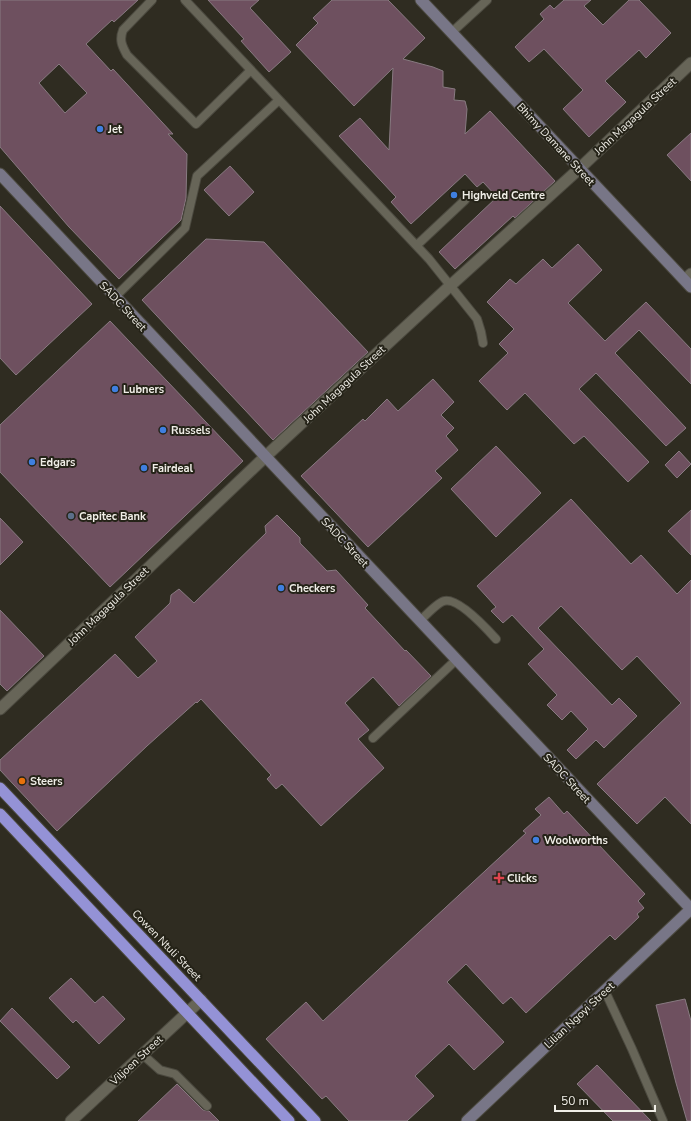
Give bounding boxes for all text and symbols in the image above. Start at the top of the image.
street label: John Magagula Street [590,74,680,159]
street label: Bhimy Damane Street [513,100,598,189]
place label: Jet [107,122,123,137]
marker: Jet [95,124,105,134]
place label: Highveld Centre [462,188,545,203]
marker: Highveld Centre [449,190,459,200]
street label: SADC Street [96,278,150,335]
street label: John Magagula Street [299,342,389,427]
place label: Lubners [123,382,164,397]
marker: Lubners [110,384,120,394]
place label: Russels [171,423,210,438]
marker: Russels [158,425,168,435]
place label: Edgars [40,455,75,470]
marker: Edgars [27,457,37,467]
place label: Fairdeal [152,461,194,476]
marker: Fairdeal [139,463,149,473]
place label: Capitec Bank [79,509,147,524]
marker: Capitec Bank [66,511,76,521]
street label: SADC Street [318,514,372,571]
street label: John Magagula Street [64,564,152,650]
place label: Checkers [289,581,335,596]
marker: Checkers [276,583,286,593]
street label: SADC Street [540,750,594,807]
place label: Steers [30,774,63,789]
marker: Steers [17,776,27,786]
place label: Woolworths [544,833,608,848]
marker: Woolworths [531,835,541,845]
place label: Clicks [507,871,537,886]
marker: Clicks [494,873,504,883]
street label: Cowen Ntuli Street [129,906,205,984]
street label: Lilian Ngoyi Street [541,979,618,1052]
street label: Viljoen Street [106,1032,166,1089]
scale bar [555,1087,655,1113]
text: 50 m [561,1093,589,1109]

